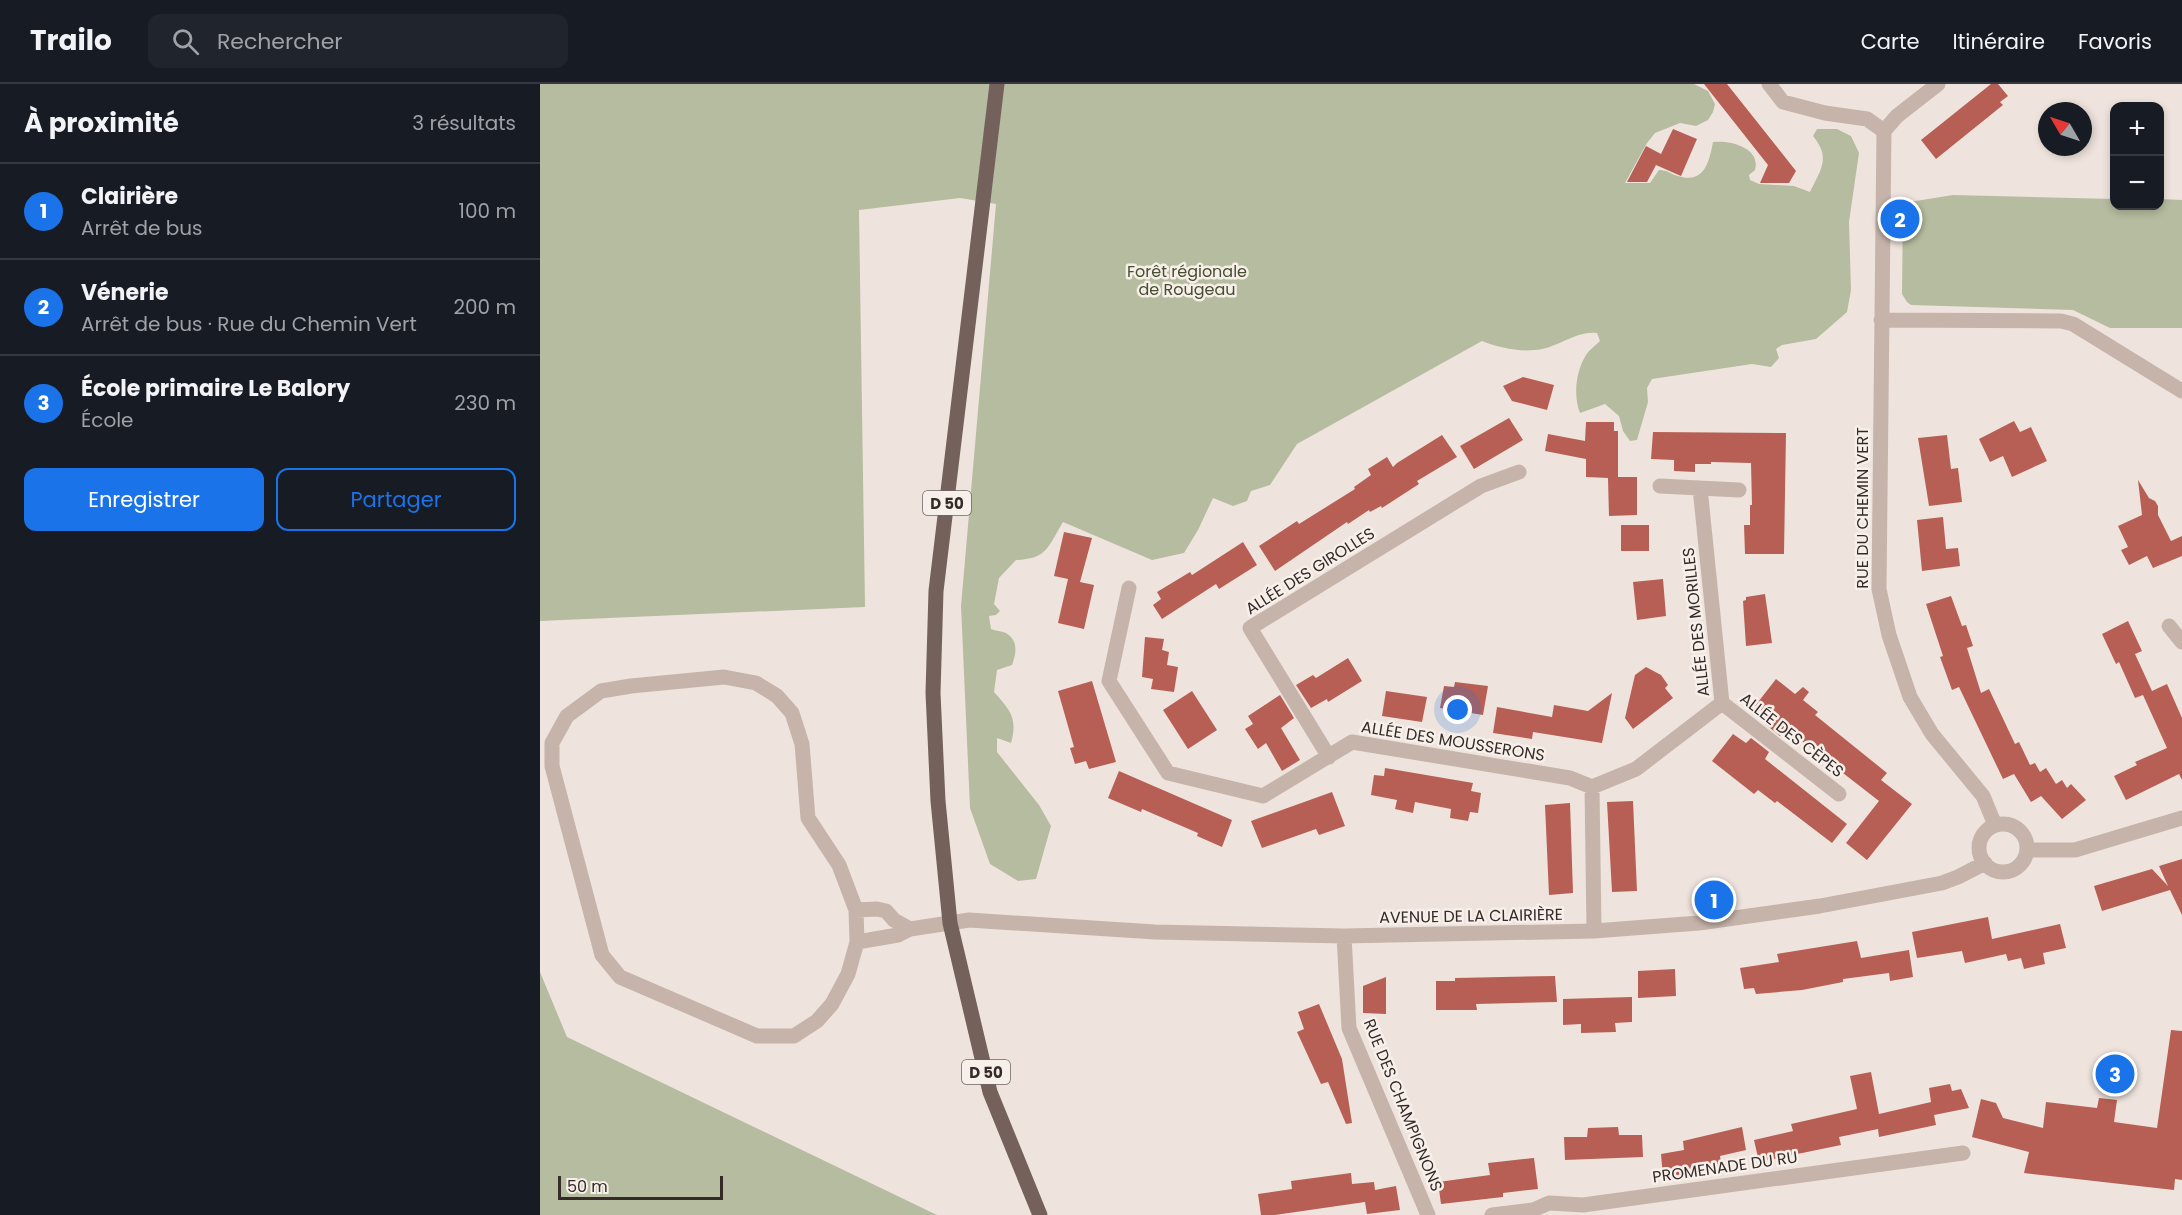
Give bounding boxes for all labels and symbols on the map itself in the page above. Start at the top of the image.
north arrow [2038,102,2092,156]
pin: 2 [1880,196,1920,242]
park label: Forêt régionale de Rougeau [1127,260,1247,301]
street label: RUE DU CHEMIN VERT [1851,427,1874,589]
road number: D 50 [923,491,971,515]
street label: ALLÉE DES GIROLLES [1241,522,1379,620]
street label: ALLÉE DES MORILLES [1677,546,1715,698]
street label: ALLÉE DES CÈPES [1735,687,1849,783]
your location [1443,695,1472,724]
street label: ALLÉE DES MOUSSERONS [1360,715,1546,767]
pin: 1 [1694,878,1734,922]
street label: AVENUE DE LA CLAIRIÈRE [1379,903,1563,929]
street label: RUE DES CHAMPIGNONS [1358,1015,1448,1195]
pin: 3 [2096,1052,2134,1096]
road number: D 50 [962,1060,1010,1084]
street label: PROMENADE DU RU [1651,1145,1799,1189]
scale bar [558,1173,723,1200]

